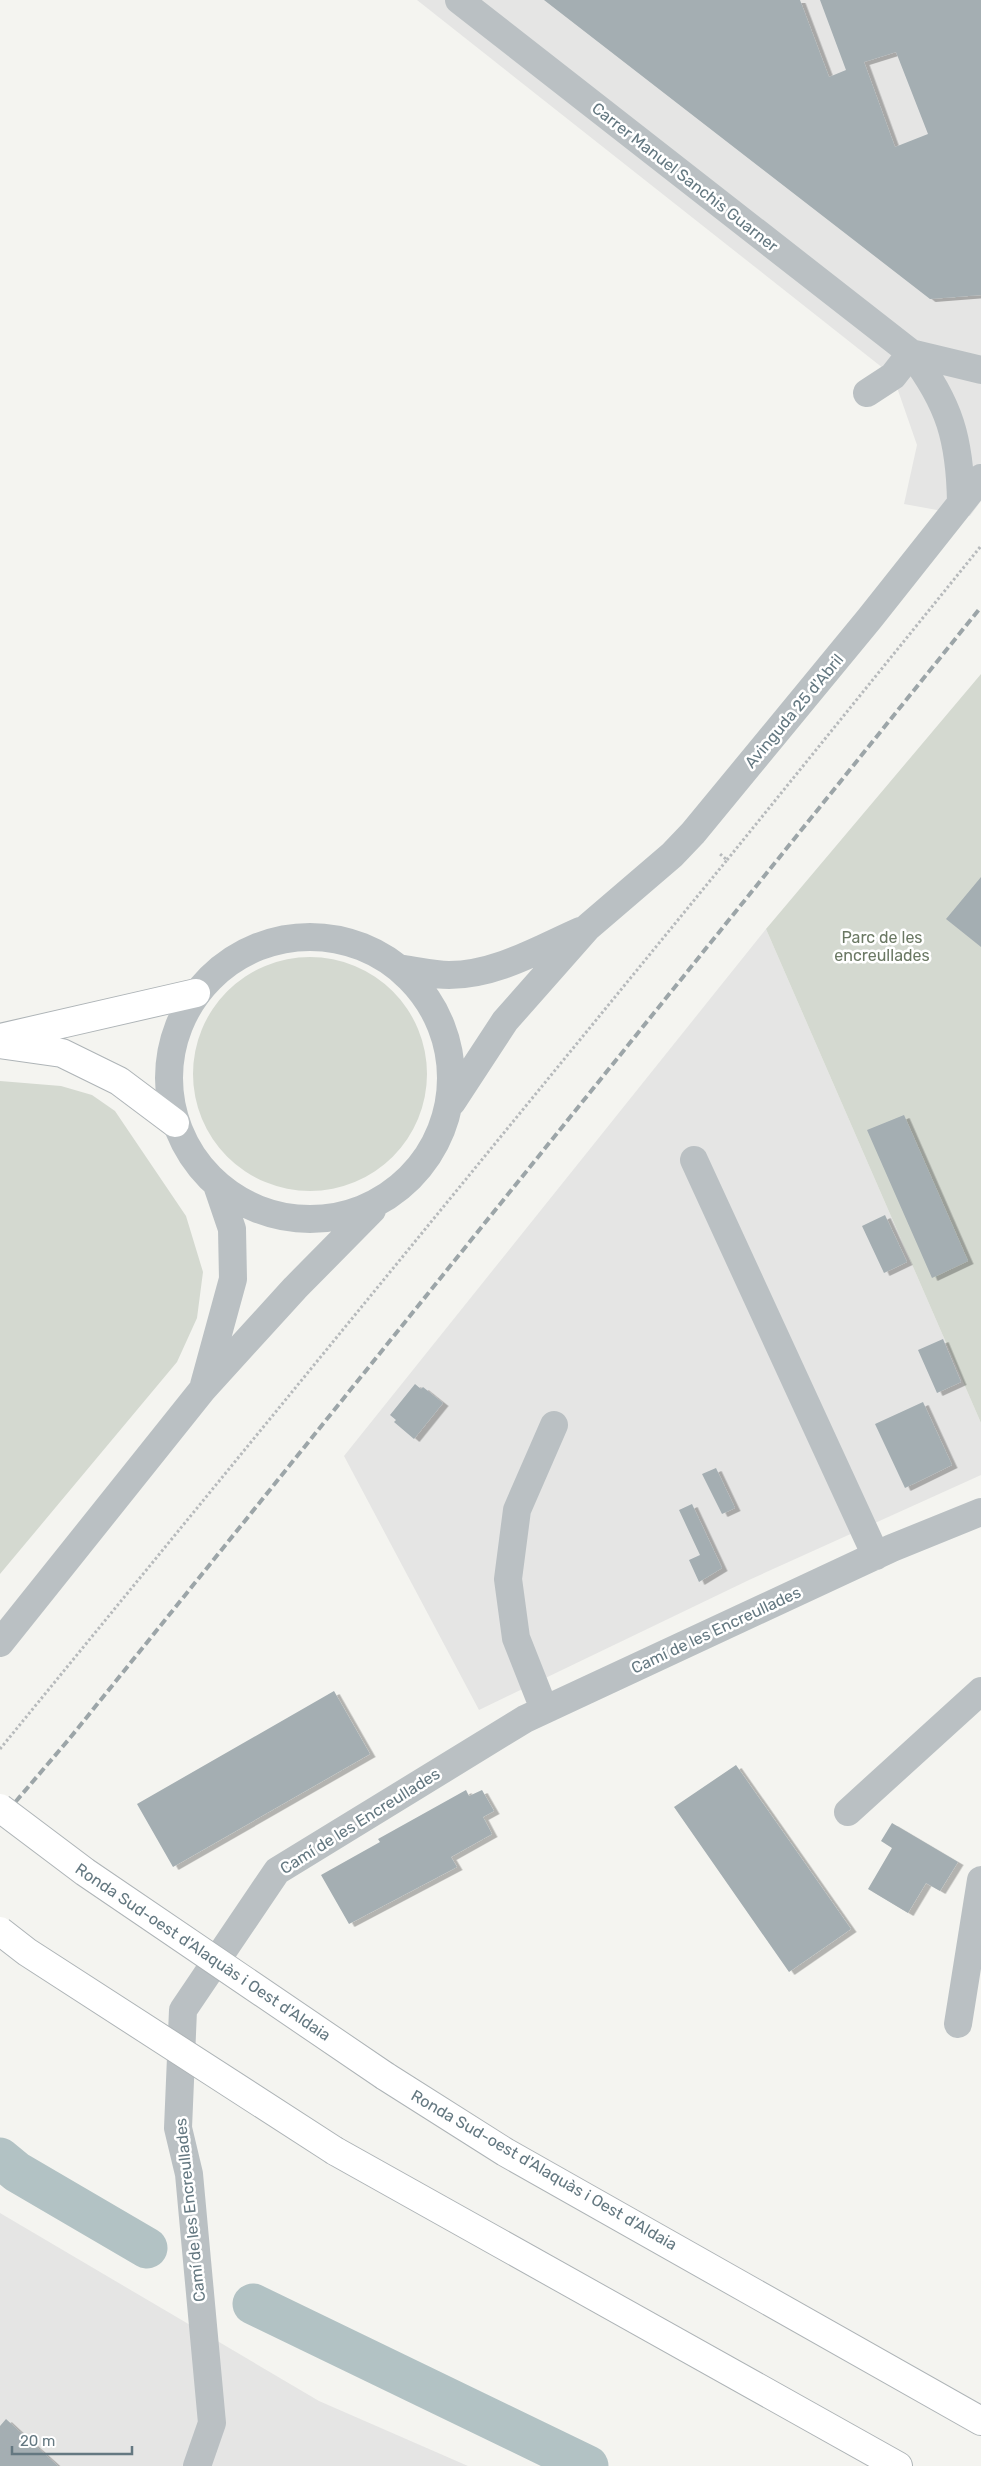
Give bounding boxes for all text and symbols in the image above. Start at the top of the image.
street label: Carrer Manuel Sanchis Guarner [588,98,782,256]
street label: Avinguda 25 d'Abril [741,650,847,772]
park label: Parc de les encreullades [834,928,930,965]
street label: Camí de les Encreullades [628,1582,804,1678]
street label: Camí de les Encreullades [277,1764,443,1878]
street label: Ronda Sud-oest d'Alaquàs i Oest d'Aldaia [72,1859,334,2045]
street label: Ronda Sud-oest d'Alaquàs i Oest d'Aldaia [408,2086,680,2254]
street label: Camí de les Encreullades [171,2117,209,2303]
scale bar [12,2424,132,2456]
text: 20 m [20,2432,55,2450]

